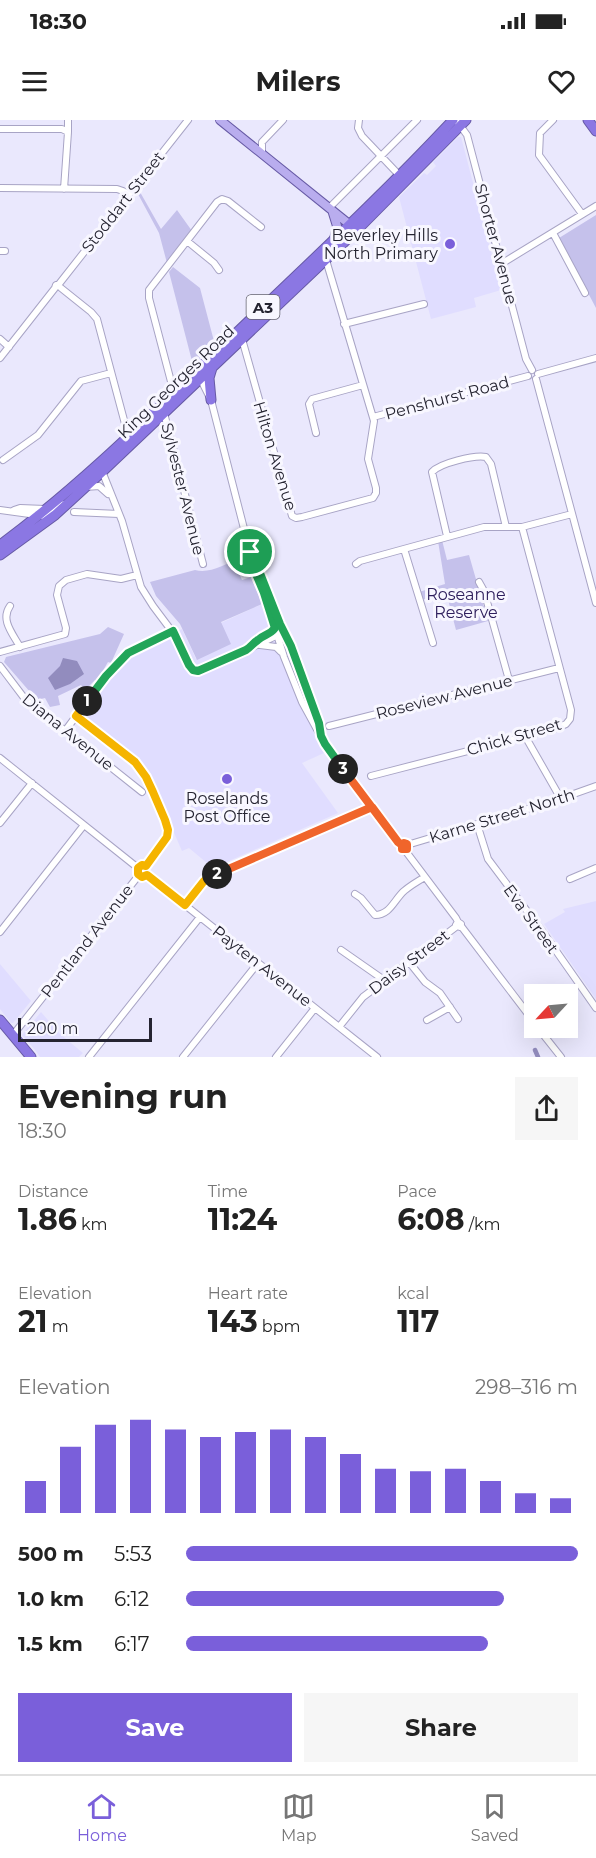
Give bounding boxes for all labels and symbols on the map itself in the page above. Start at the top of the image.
street label: Stoddart Street [78,147,169,256]
street label: Shorter Avenue [471,182,521,306]
place label: Beverley Hills North Primary [324,226,438,263]
marker: Beverley Hills North Primary [443,237,457,251]
road number: A3 [246,295,280,319]
street label: King Georges Road [114,322,238,442]
street label: Penshurst Road [383,372,511,424]
street label: Hilton Avenue [249,399,301,513]
street label: Sylvester Avenue [157,421,209,557]
pin [224,526,275,577]
park label: Roseanne Reserve [426,585,506,622]
street label: Roseview Avenue [374,671,514,723]
pin: 1 [72,686,102,716]
street label: Diana Avenue [19,689,117,775]
street label: Chick Street [465,714,564,760]
pin: 3 [328,754,358,784]
marker: Roselands Post Office [220,772,234,786]
street label: Karne Street North [427,785,577,847]
place label: Roselands Post Office [184,789,270,826]
pin: 2 [202,859,232,889]
street label: Pentland Avenue [37,881,137,1001]
street label: Eva Street [500,881,563,958]
street label: Payten Avenue [209,921,315,1011]
street label: Daisy Street [365,925,453,998]
north arrow [524,984,578,1038]
scale bar [18,1015,152,1043]

